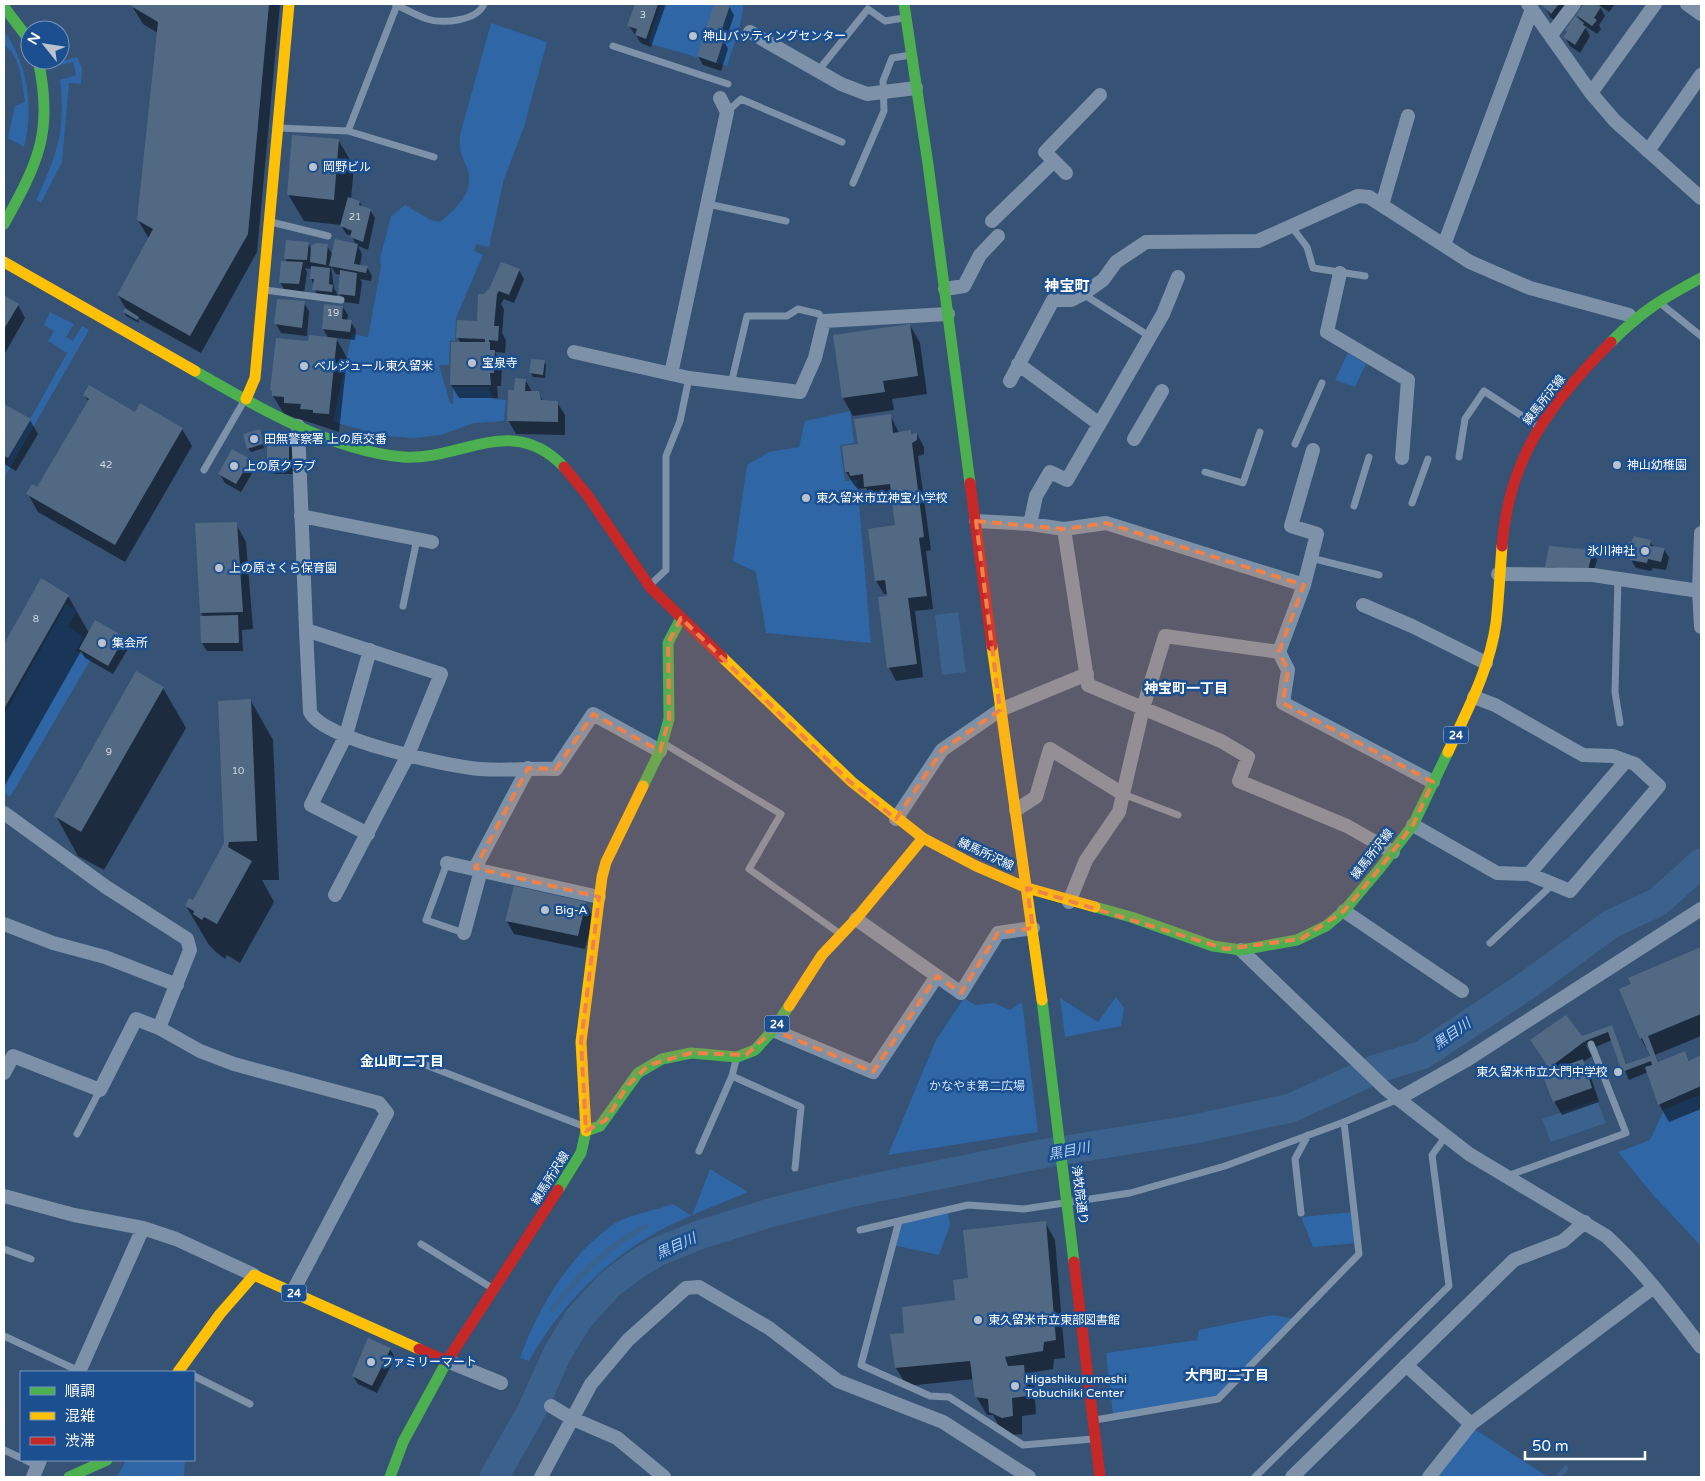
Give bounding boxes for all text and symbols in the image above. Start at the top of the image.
house number: 3 [640,9,646,21]
north arrow [20,20,70,70]
place label: 神山バッティングセンター [703,29,846,43]
text: N [24,30,44,48]
marker: 神山バッティングセンター [687,30,699,42]
place label: 岡野ビル [323,160,371,174]
marker: 岡野ビル [307,161,319,173]
house number: 21 [349,211,361,223]
district label: 神宝町 [1043,277,1090,295]
house number: 19 [327,307,339,319]
place label: 宝泉寺 [482,356,518,370]
marker: 宝泉寺 [466,357,478,369]
place label: ベルジュール東久留米 [314,359,433,373]
marker: ベルジュール東久留米 [298,360,310,372]
street label: 練馬所沢線 [1520,372,1568,428]
place label: 田無警察署 上の原交番 [264,432,387,446]
marker: 田無警察署 上の原交番 [248,433,260,445]
place label: 神山幼稚園 [1627,458,1687,472]
house number: 42 [100,459,112,471]
place label: 上の原クラブ [244,459,316,473]
marker: 神山幼稚園 [1611,459,1623,471]
marker: 上の原クラブ [228,460,240,472]
place label: 東久留米市立神宝小学校 [816,491,948,505]
marker: 東久留米市立神宝小学校 [800,492,812,504]
place label: 氷川神社 [1587,544,1635,558]
marker: 氷川神社 [1639,545,1651,557]
place label: 上の原さくら保育園 [229,561,337,575]
marker: 上の原さくら保育園 [213,562,225,574]
house number: 8 [33,613,39,625]
place label: 集会所 [112,636,148,650]
marker: 集会所 [96,637,108,649]
district label: 神宝町一丁目 [1144,680,1228,697]
road number: 24 [1444,726,1468,744]
house number: 9 [106,746,112,758]
house number: 10 [232,765,244,777]
street label: 練馬所沢線 [1348,826,1396,882]
street label: 練馬所沢線 [956,835,1016,873]
place label: Big-A [555,903,588,917]
marker: Big-A [539,904,551,916]
water label: 黒目川 [1430,1014,1476,1053]
road number: 24 [764,1016,790,1032]
district label: 金山町二丁目 [360,1053,444,1070]
place label: 東久留米市立大門中学校 [1476,1065,1608,1079]
marker: 東久留米市立大門中学校 [1612,1066,1624,1078]
park label: かなやま第二広場 [929,1079,1025,1093]
water label: 黒目川 [1047,1138,1093,1163]
street label: 練馬所沢線 [528,1149,572,1207]
street label: 浄牧院通り [1069,1164,1091,1226]
water label: 黒目川 [653,1229,700,1262]
road number: 24 [282,1285,306,1302]
place label: 東久留米市立東部図書館 [988,1313,1120,1327]
marker: 東久留米市立東部図書館 [972,1314,984,1326]
place label: ファミリーマート [381,1355,477,1369]
marker: ファミリーマート [365,1356,377,1368]
district label: 大門町二丁目 [1185,1367,1269,1384]
legend [20,1371,195,1461]
place label: Higashikurumeshi Tobuchiiki Center [1025,1372,1127,1400]
marker: Higashikurumeshi Tobuchiiki Center [1009,1380,1021,1392]
text: 順調 [65,1382,95,1400]
text: 混雑 [65,1407,95,1425]
scale bar [1525,1428,1645,1460]
text: 渋滞 [65,1432,95,1450]
text: 50 m [1532,1437,1569,1455]

